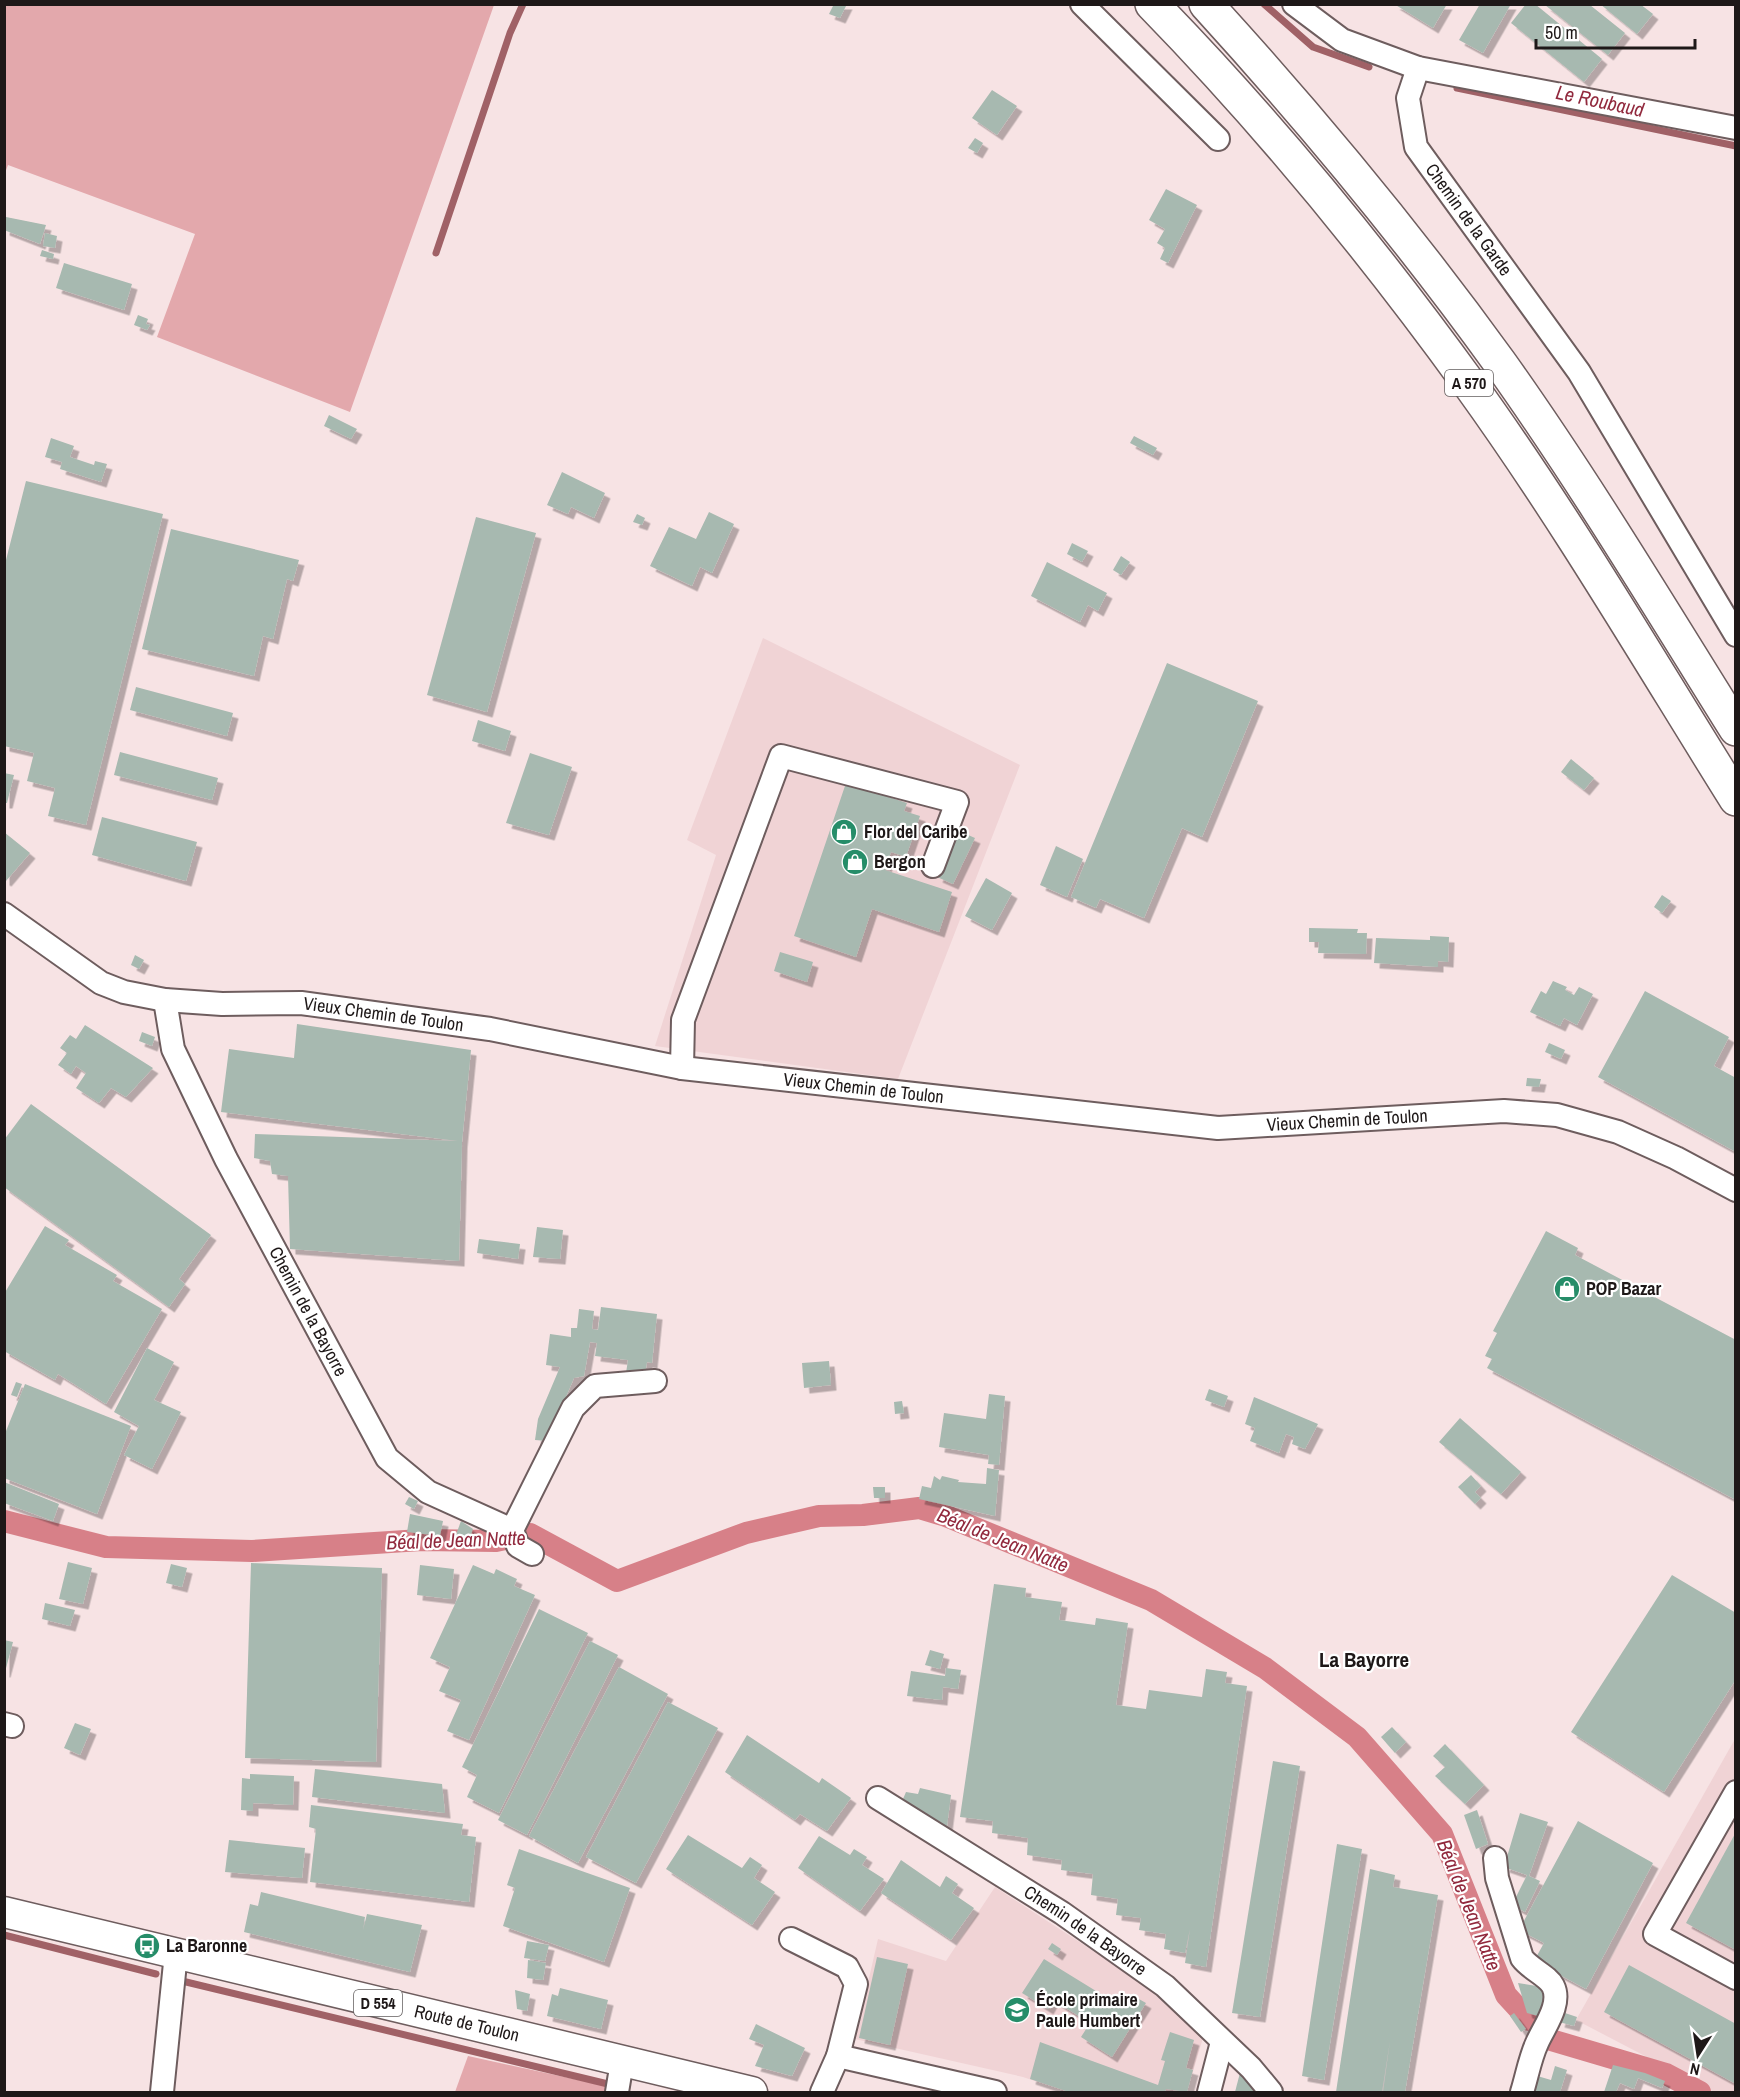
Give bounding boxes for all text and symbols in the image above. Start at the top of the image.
scale bar [1536,12,1695,50]
text: 50 m [1545,20,1578,45]
water label: Le Roubaud [1554,78,1647,123]
street label: Chemin de la Garde [1420,158,1518,281]
road number: A 570 [1445,370,1493,396]
shop icon: Flor del Caribe [829,817,859,847]
place label: Flor del Caribe [864,819,967,844]
shop icon: Bergon [840,847,870,877]
place label: Bergon [874,849,926,874]
street label: Vieux Chemin de Toulon [302,990,465,1037]
street label: Vieux Chemin de Toulon [782,1066,945,1109]
street label: Vieux Chemin de Toulon [1266,1103,1428,1137]
street label: Chemin de la Bayorre [263,1242,354,1381]
shop icon: POP Bazar [1552,1274,1582,1304]
place label: POP Bazar [1586,1276,1661,1301]
water label: Béal de Jean Natte [933,1501,1073,1578]
water label: Béal de Jean Natte [386,1524,526,1555]
district label: La Bayorre [1319,1645,1409,1674]
water label: Béal de Jean Natte [1431,1835,1508,1975]
street label: Chemin de la Bayorre [1019,1879,1152,1981]
bus stop icon: La Baronne [132,1931,162,1961]
place label: La Baronne [166,1933,247,1958]
place label: École primaire Paule Humbert [1036,1987,1140,2033]
road number: D 554 [354,1990,402,2016]
school or university icon: École primaire Paule Humbert [1002,1995,1032,2025]
street label: Route de Toulon [412,1998,522,2048]
north arrow [1668,2025,1728,2085]
text: N [1688,2058,1702,2081]

